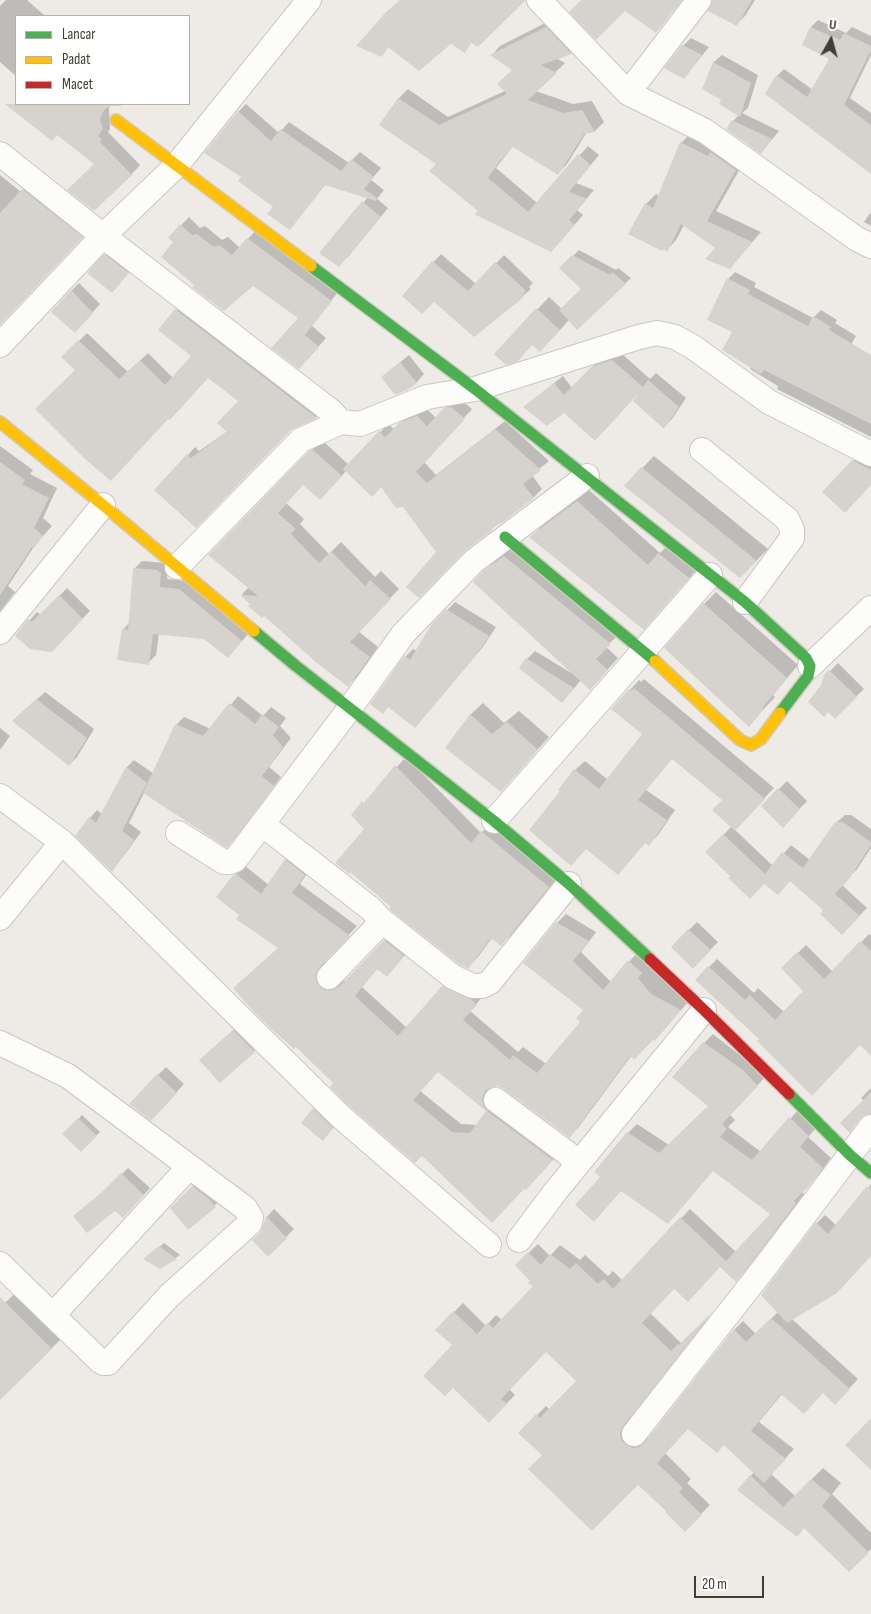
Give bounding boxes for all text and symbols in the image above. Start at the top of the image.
legend [15,15,190,105]
north arrow [806,15,856,65]
text: U [828,16,838,33]
text: Lancar [62,25,96,44]
text: Padat [62,50,91,69]
text: Macet [62,75,93,94]
scale bar [696,1566,766,1598]
text: 20 m [702,1575,727,1594]

